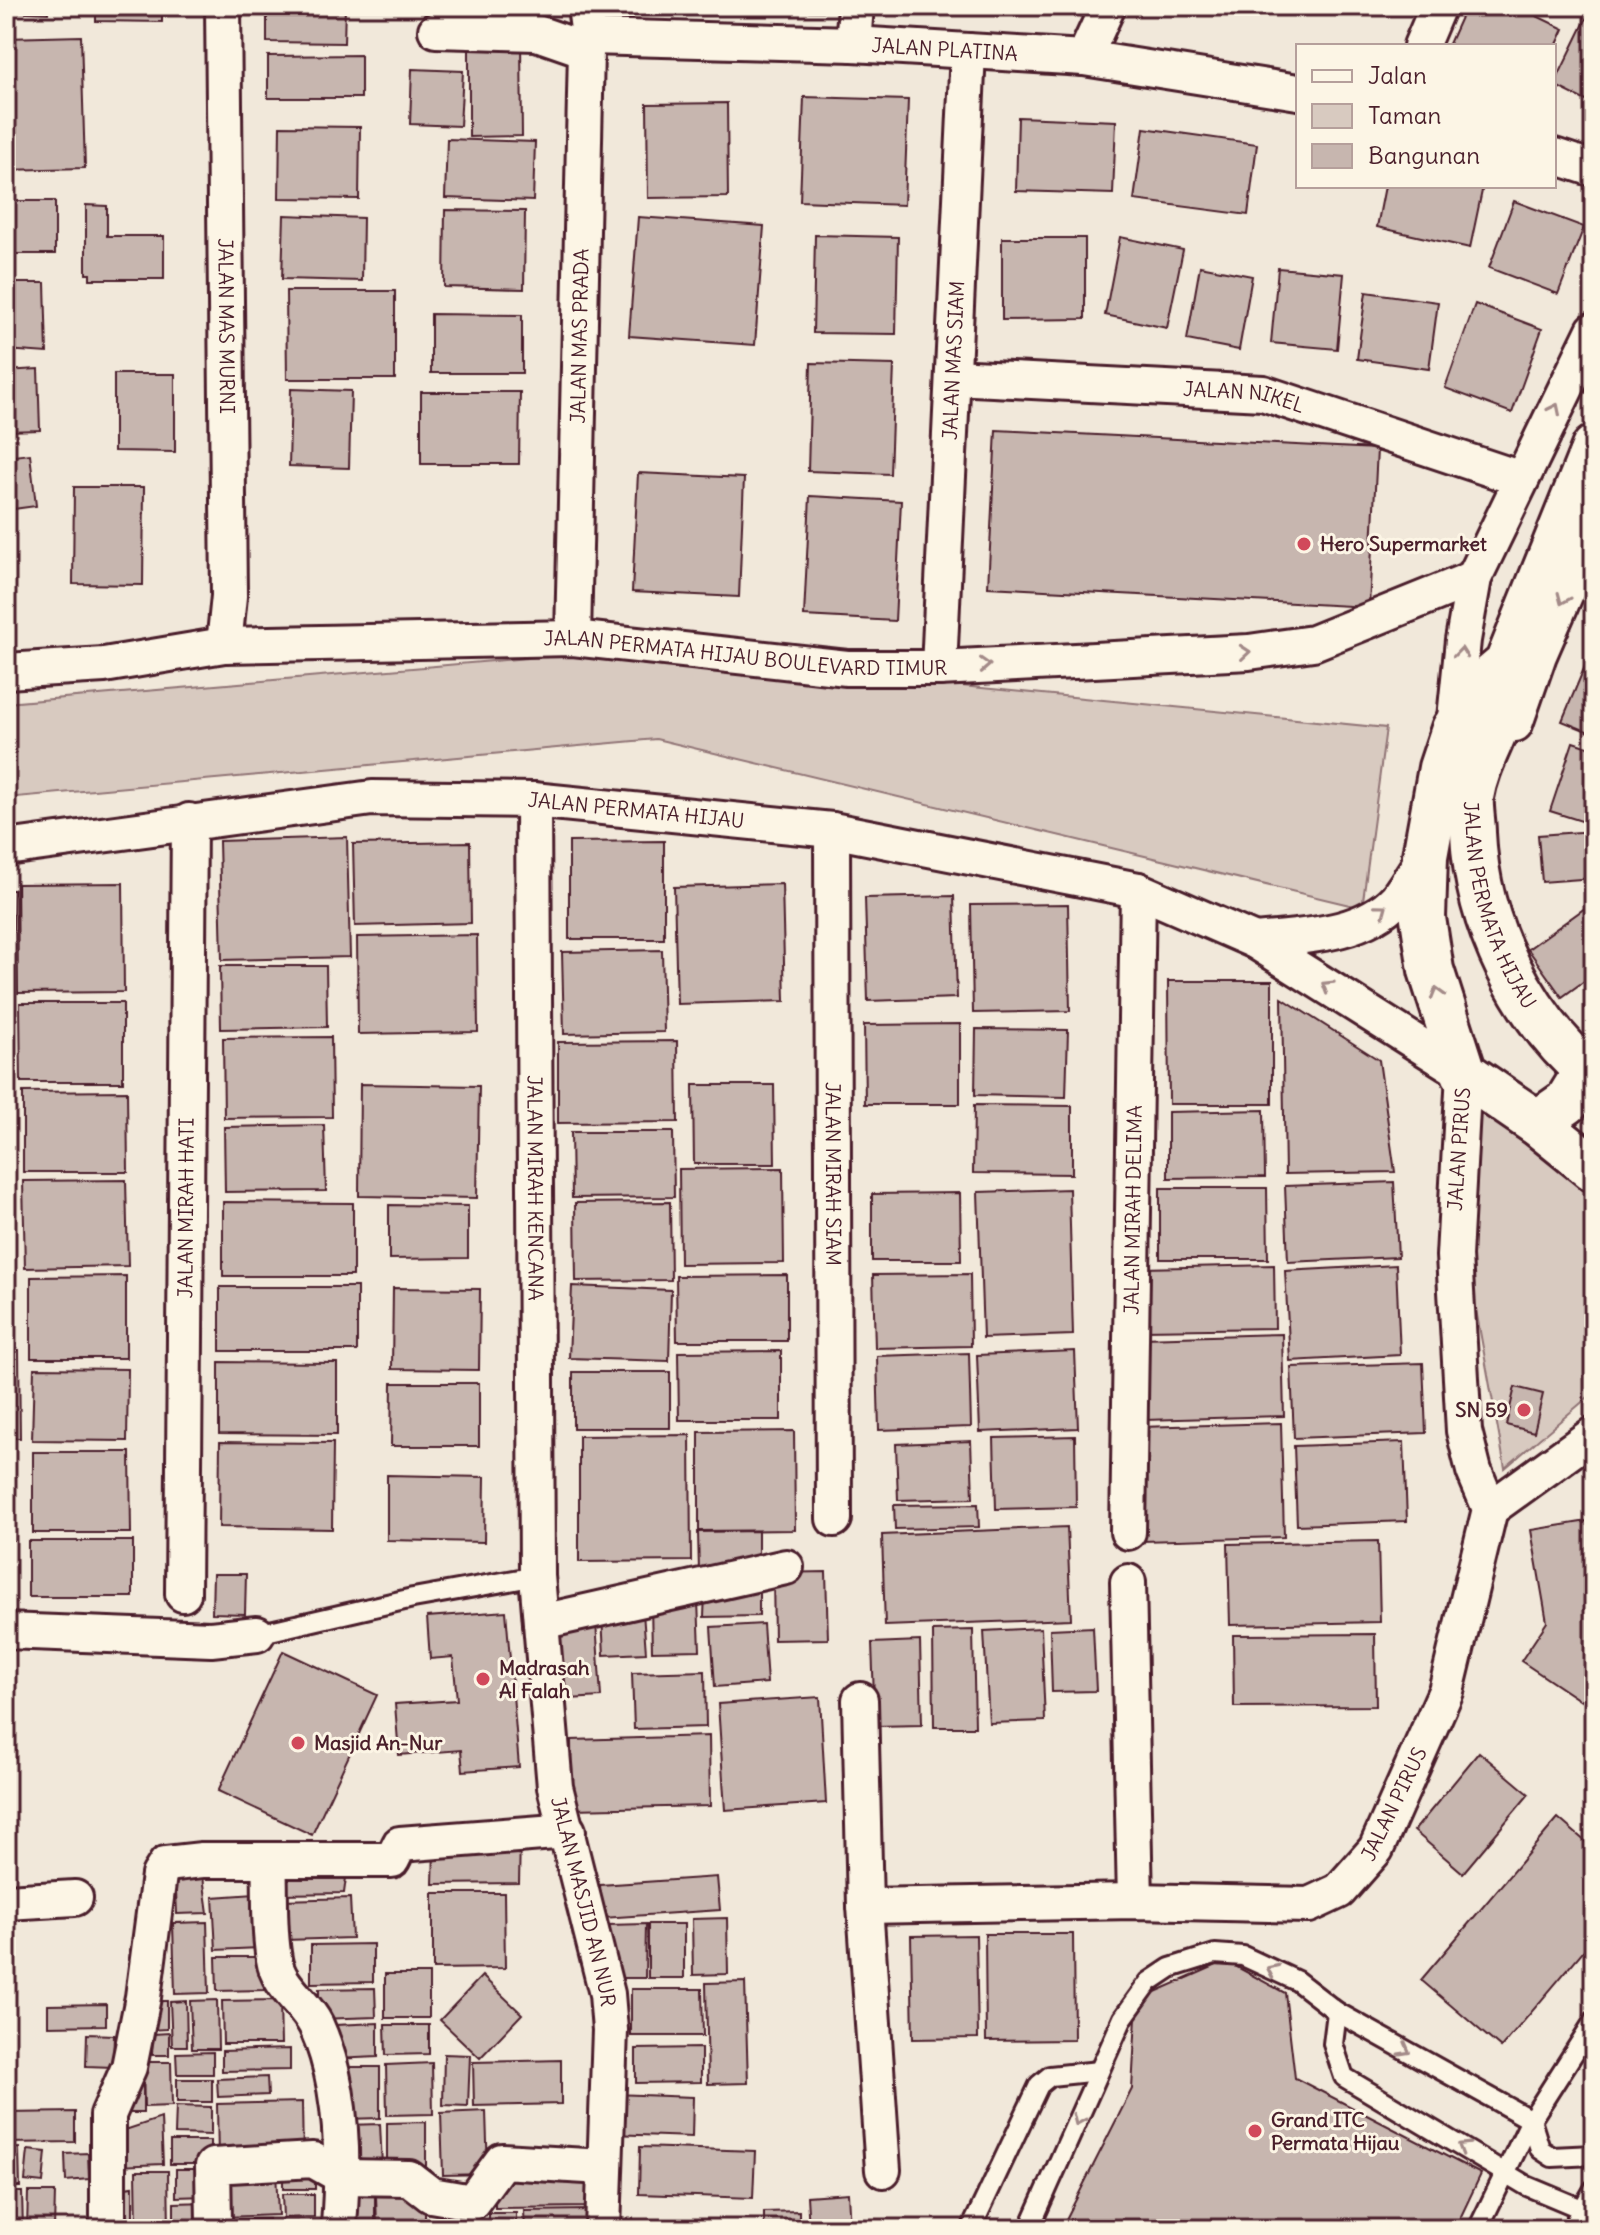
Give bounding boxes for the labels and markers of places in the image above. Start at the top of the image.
place label: Hero Supermarket [1320,531,1487,556]
marker: Hero Supermarket [1295,535,1313,553]
place label: SN 59 [1455,1397,1508,1422]
marker: SN 59 [1515,1401,1533,1419]
place label: Madrasah Al Falah [499,1655,590,1703]
marker: Madrasah Al Falah [474,1670,492,1688]
place label: Masjid An-Nur [314,1730,443,1755]
marker: Masjid An-Nur [289,1734,307,1752]
place label: Grand ITC Permata Hijau [1271,2107,1400,2155]
marker: Grand ITC Permata Hijau [1246,2122,1264,2140]

